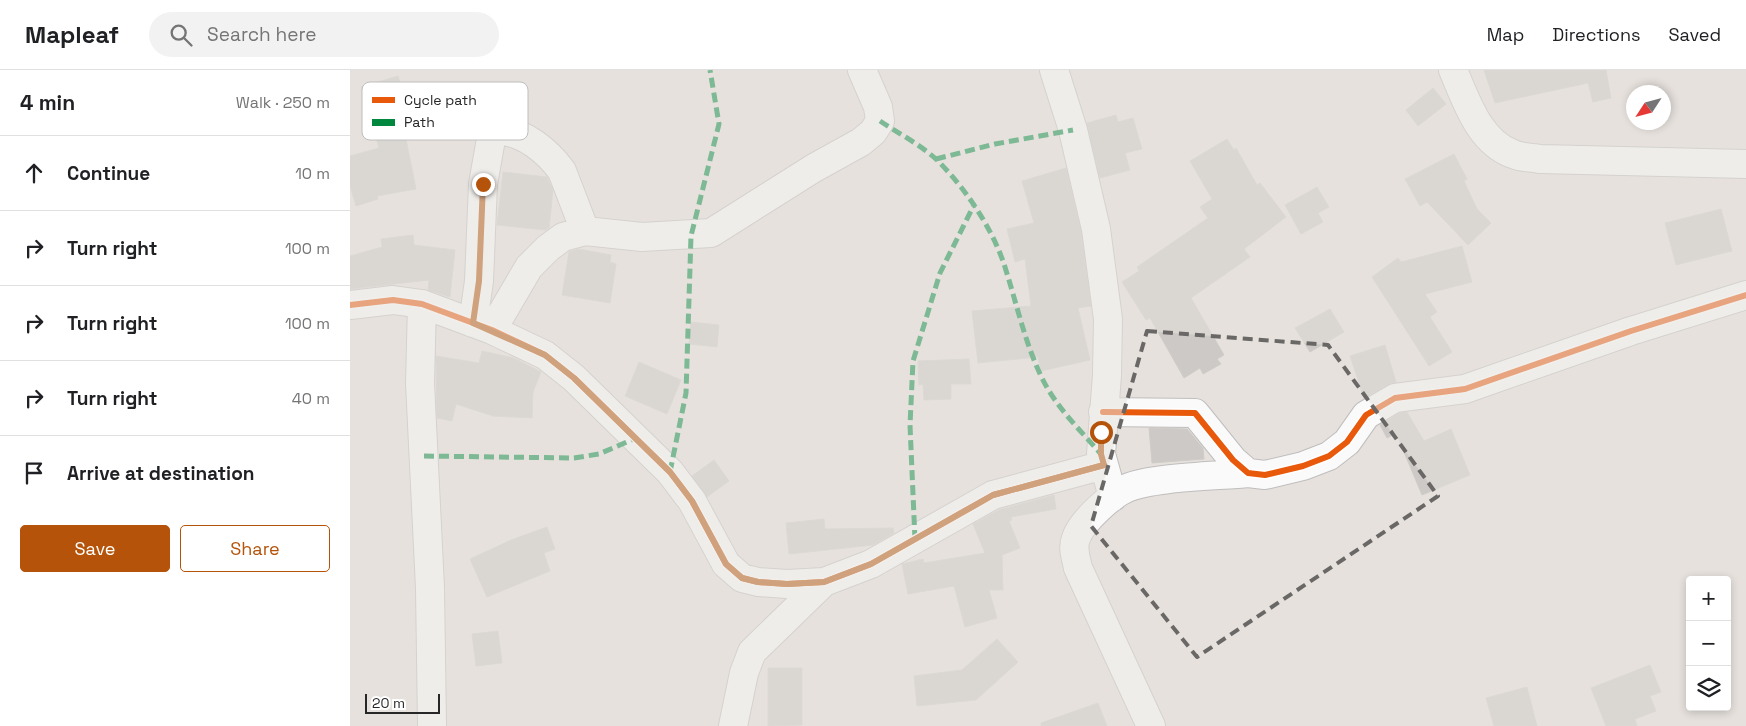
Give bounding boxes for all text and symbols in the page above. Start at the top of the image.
search box [149,12,499,57]
text: Mapleaf [25,19,119,50]
icon: search [167,21,195,49]
text: Search here [207,22,317,47]
text: Map [1487,23,1524,46]
text: Directions [1552,23,1641,46]
text: Saved [1669,23,1721,46]
legend [362,82,528,140]
north arrow [1626,85,1671,130]
text: 4 min [20,89,75,116]
text: Cycle path [404,91,477,109]
text: Walk · 250 m [236,92,330,113]
text: Path [404,113,435,131]
icon: ahead [20,159,48,187]
text: Continue [67,161,150,186]
text: 10 m [295,163,330,184]
route end [472,173,495,196]
icon: right [20,234,48,262]
text: Turn right [67,236,157,261]
text: 100 m [285,238,330,259]
icon: right [20,309,48,337]
text: Turn right [67,311,157,336]
text: 100 m [285,313,330,334]
icon: right [20,384,48,412]
text: Turn right [67,386,157,411]
text: 40 m [292,388,330,409]
route start [1090,421,1113,444]
icon: arrive [20,459,48,487]
text: Arrive at destination [67,461,255,486]
button: Save [20,525,170,572]
button: Share [180,525,330,572]
map controls [1686,576,1731,711]
button: + [1686,576,1731,621]
button: − [1686,621,1731,666]
button: layers [1686,666,1731,711]
scale bar [365,691,440,714]
text: 20 m [372,694,405,712]

